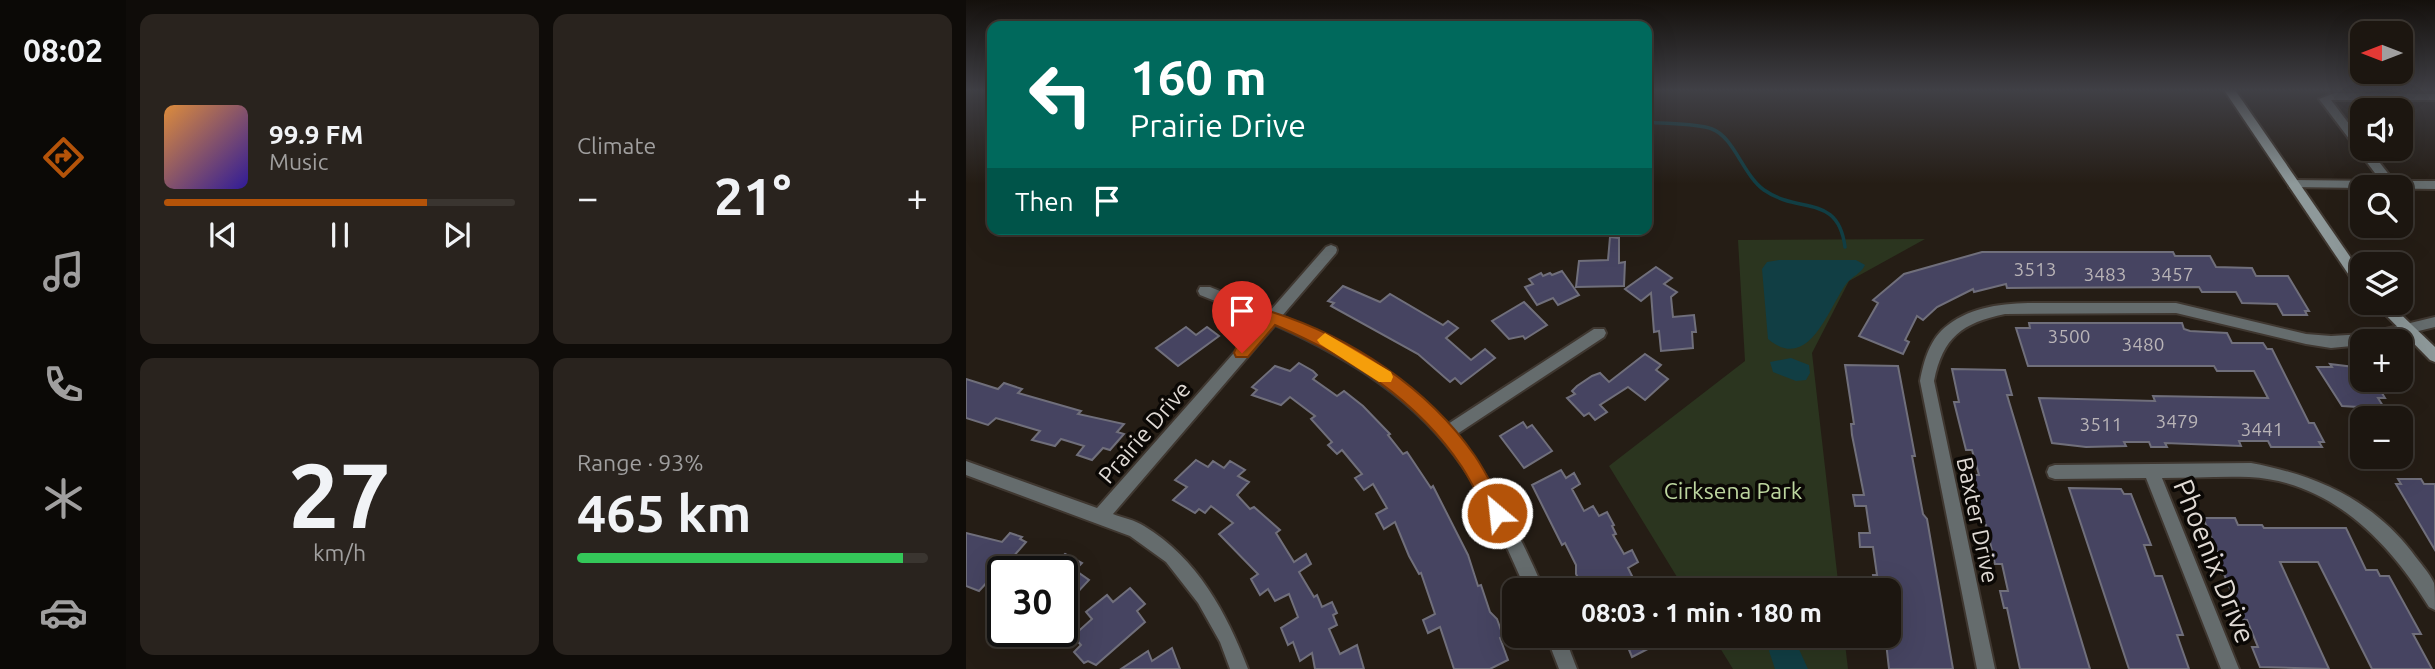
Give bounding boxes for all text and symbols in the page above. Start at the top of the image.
north arrow [2350,21,2413,84]
map controls [2350,21,2413,469]
text: 08:02 [23,32,103,68]
icon: left [1015,49,1106,140]
text: 160 m [1130,49,1267,104]
button: sound [2350,98,2413,161]
text: Prairie Drive [1130,107,1306,143]
text: 99.9 FM [269,120,363,149]
icon: directions [39,133,88,182]
text: Climate [577,133,656,158]
text: Music [269,149,328,174]
text: 21° [714,167,791,225]
button: search [2350,175,2413,238]
text: − [577,176,598,218]
text: + [907,176,928,218]
icon: arrive [1088,182,1126,220]
text: Then [1015,187,1074,216]
icon: previous [204,216,242,254]
icon: pause [321,216,359,254]
icon: next [438,216,476,254]
icon: music [39,247,88,296]
button: layers [2350,252,2413,315]
house number: 3513 [2014,258,2056,280]
house number: 3483 [2084,263,2126,285]
house number: 3457 [2151,263,2193,285]
pin [1212,281,1272,353]
icon: arrive [1223,292,1261,330]
house number: 3500 [2048,325,2090,347]
button: + [2350,329,2413,392]
house number: 3480 [2122,333,2164,355]
icon: phone [39,360,88,409]
street label: Prairie Drive [1093,376,1195,488]
button: − [2350,406,2413,469]
house number: 3479 [2156,410,2198,432]
house number: 3511 [2080,413,2122,435]
house number: 3441 [2241,418,2283,440]
text: 27 [288,443,391,545]
text: Range · 93% [577,450,704,475]
street label: Baxter Drive [1952,455,2004,585]
icon: climate [39,474,88,523]
street label: Phoenix Drive [2168,474,2262,648]
position arrow [1460,476,1534,550]
park label: Cirksena Park [1664,478,1803,503]
text: 465 km [577,484,751,542]
text: km/h [313,540,366,565]
speed limit sign: 30 [987,556,1078,647]
icon: car [39,588,88,637]
text: 08:03 · 1 min · 180 m [1581,598,1822,627]

